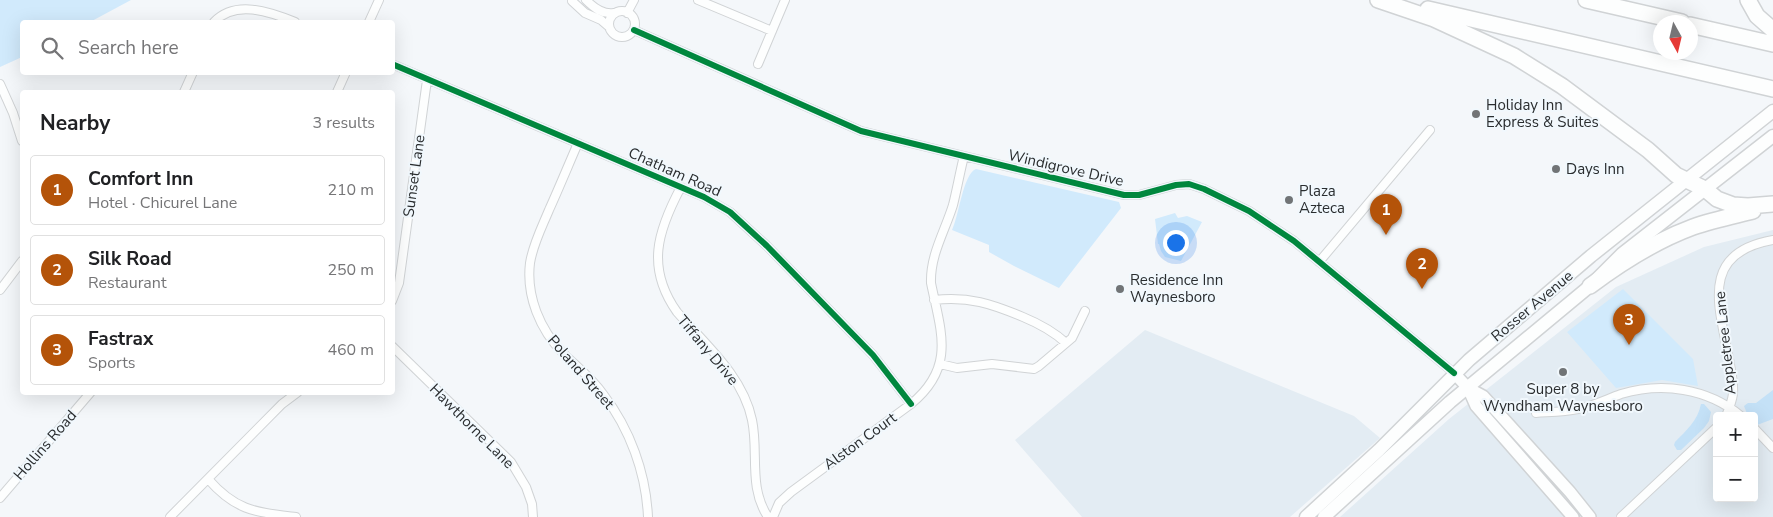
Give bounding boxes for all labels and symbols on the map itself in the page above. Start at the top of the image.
north arrow [1653,15,1698,60]
place label: Holiday Inn Express & Suites [1486,95,1599,132]
marker: Holiday Inn Express & Suites [1470,108,1482,120]
street label: Sunset Lane [398,133,430,219]
street label: Chatham Road [625,143,725,201]
street label: Windigrove Drive [1006,145,1126,191]
place label: Days Inn [1566,159,1625,179]
marker: Days Inn [1550,163,1562,175]
place label: Plaza Azteca [1299,181,1345,218]
marker: Plaza Azteca [1283,194,1295,206]
pin: 1 [1370,194,1402,235]
your location [1163,230,1189,256]
pin: 2 [1406,248,1438,289]
street label: Rosser Avenue [1487,266,1577,346]
place label: Residence Inn Waynesboro [1130,270,1223,307]
marker: Residence Inn Waynesboro [1114,283,1126,295]
street label: Appletree Lane [1710,290,1740,396]
pin: 3 [1613,304,1645,345]
street label: Tiffany Drive [673,311,743,389]
street label: Poland Street [543,331,619,414]
marker: Super 8 by Wyndham Waynesboro [1557,366,1569,378]
street label: Hawthorne Lane [425,379,519,473]
place label: Super 8 by Wyndham Waynesboro [1483,379,1643,416]
street label: Hollins Road [9,406,81,484]
street label: Alston Court [819,407,901,474]

